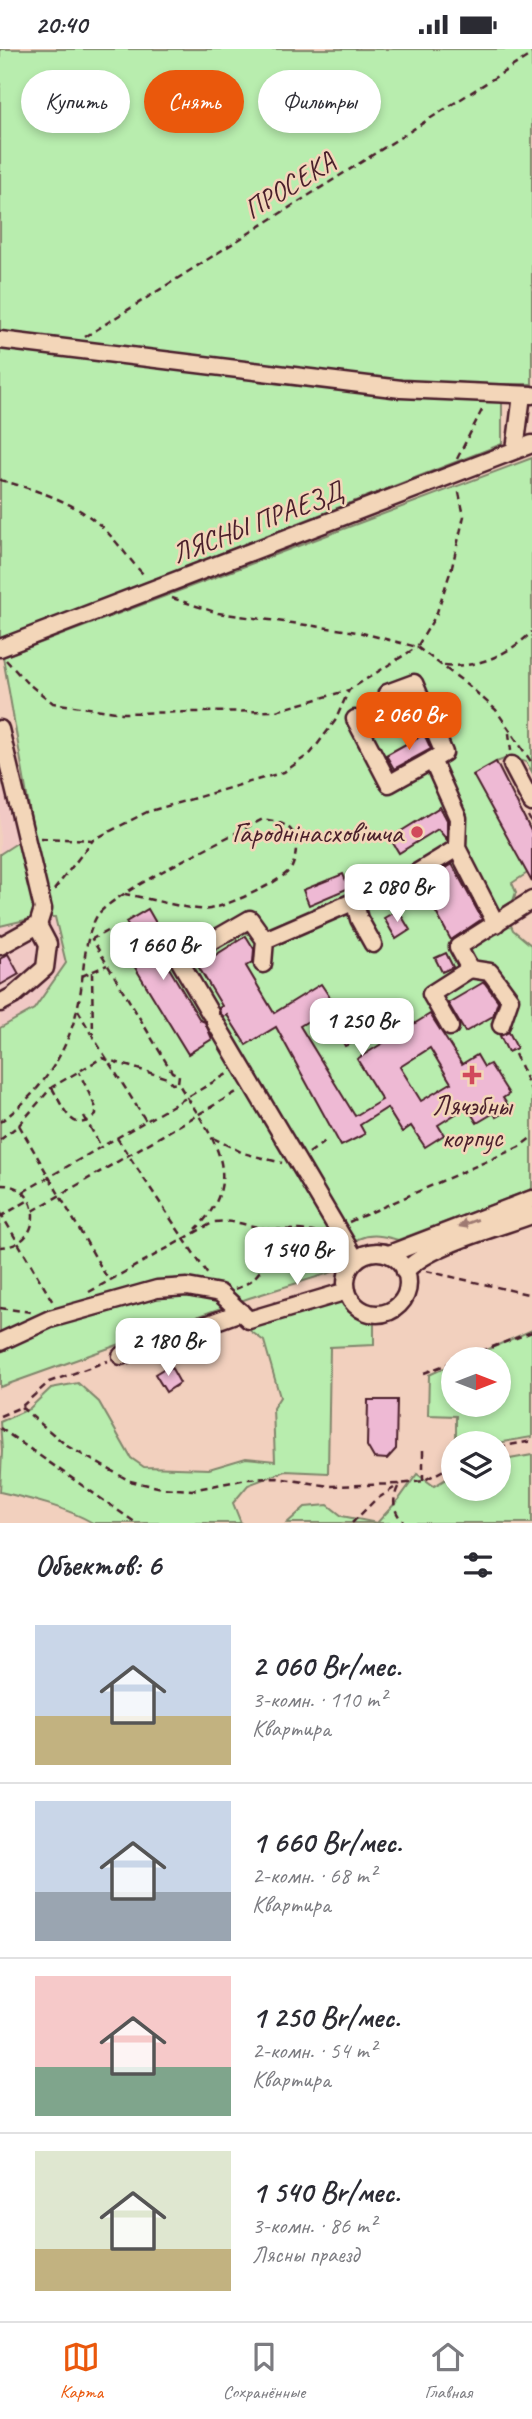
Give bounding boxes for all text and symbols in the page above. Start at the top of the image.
text: 20:40 [35,8,87,41]
chip: Купить [21,70,130,133]
chip: Снять [144,70,244,133]
chip: Фильтры [258,70,381,133]
street label: ПРОСЕКА [237,143,342,227]
street label: ЛЯСНЫ ПРАЕЗД [167,472,350,571]
pin: 2 060 Br [337,693,481,752]
text: 2 060 Br [372,700,446,729]
place label: Гароднінасховішча [232,815,405,850]
marker: Гароднінасховішча [409,824,425,840]
pin: 2 080 Br [325,865,469,924]
text: 2 080 Br [361,872,433,901]
pin: 1 660 Br [91,923,235,982]
text: 1 660 Br [126,930,200,959]
pin: 1 250 Br [290,999,434,1058]
text: 1 250 Br [326,1006,398,1035]
marker: Лячэбны корпус [462,1065,482,1085]
place label: Лячэбны корпус [432,1088,514,1155]
one-way arrow [458,1218,479,1229]
pin: 1 540 Br [225,1227,369,1287]
text: 1 540 Br [261,1235,333,1264]
pin: 2 180 Br [96,1319,240,1378]
text: 2 180 Br [132,1326,204,1355]
north arrow [441,1347,511,1417]
map controls [441,1347,511,1501]
button: layers [441,1431,511,1501]
text: Объектов: 6 [35,1546,161,1584]
icon: filters [459,1546,497,1584]
text: 2 060 Br/мес. [252,1647,401,1685]
icon: home [91,1653,175,1737]
text: 3-комн. · 110 m² [252,1685,386,1714]
text: Квартира [252,1714,330,1743]
text: 1 660 Br/мес. [252,1823,402,1861]
icon: home [91,1829,175,1913]
text: 2-комн. · 68 m² [252,1861,376,1890]
text: Квартира [252,1890,330,1919]
text: 1 250 Br/мес. [252,1998,400,2036]
icon: home [91,2004,175,2088]
text: 2-комн. · 54 m² [252,2036,376,2065]
text: Квартира [252,2065,330,2094]
text: 1 540 Br/мес. [252,2173,400,2211]
icon: home [91,2179,175,2263]
text: 3-комн. · 86 m² [252,2211,376,2240]
text: Лясны праезд [252,2240,359,2269]
tab: Карта [60,2338,103,2404]
tab: Сохранённые [223,2338,305,2404]
tab: Главная [425,2338,472,2404]

